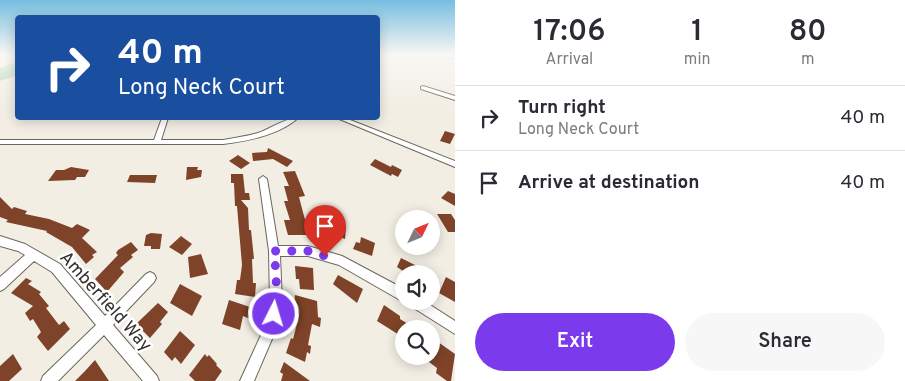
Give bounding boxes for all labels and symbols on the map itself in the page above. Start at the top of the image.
pin [304,205,346,256]
north arrow [395,210,440,255]
street label: Amberfield Way [54,247,156,357]
position arrow [247,287,299,339]

